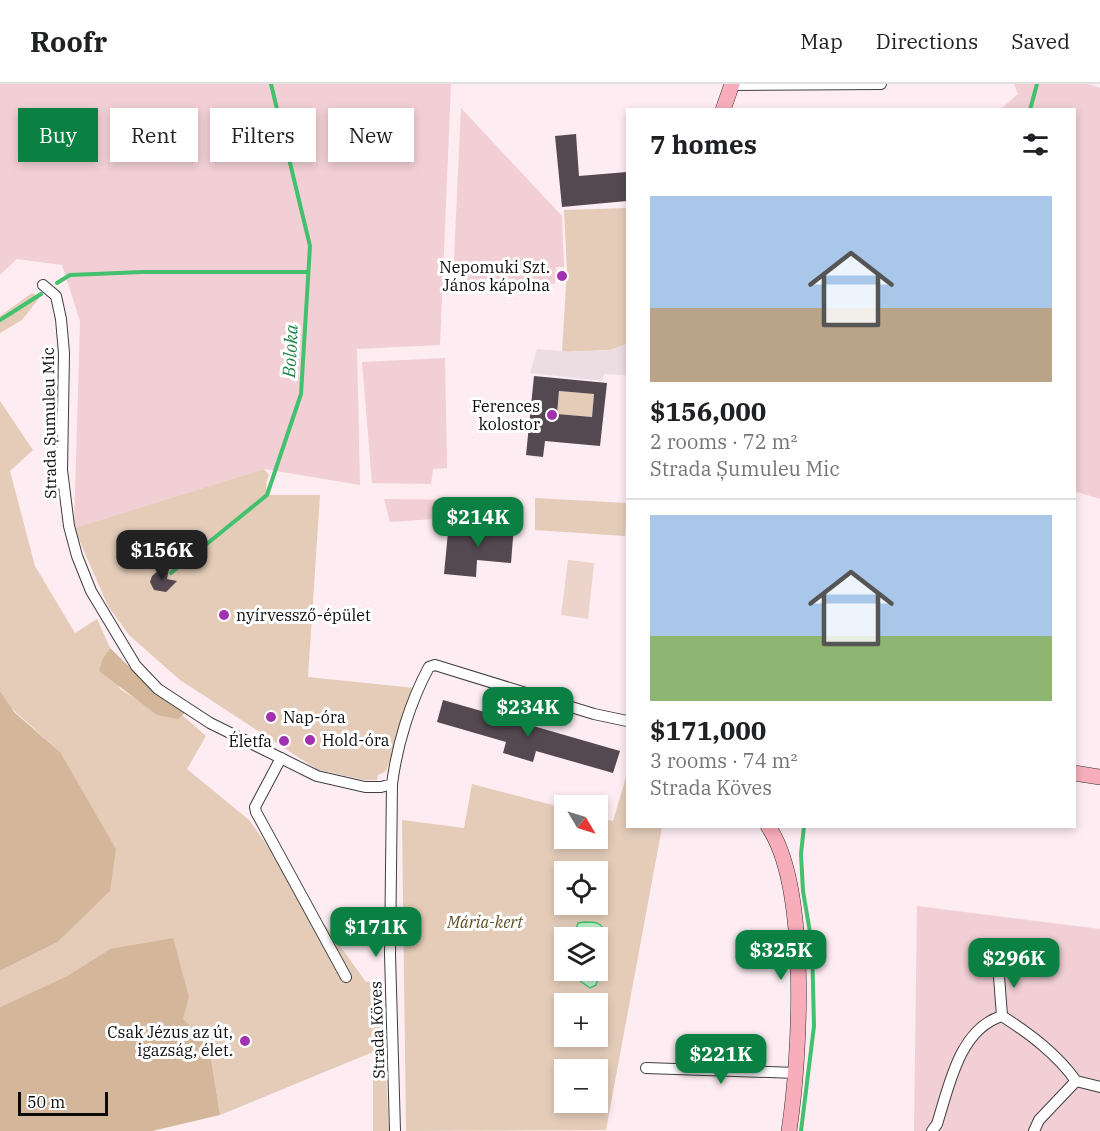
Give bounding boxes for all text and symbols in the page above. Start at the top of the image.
text: Roofr [30,23,107,60]
text: Map [800,27,843,55]
text: Directions [876,27,978,55]
text: Saved [1011,27,1070,55]
chip: Buy [18,108,98,162]
chip: Rent [110,108,198,162]
chip: Filters [210,108,316,162]
chip: New [328,108,414,162]
text: 7 homes [650,127,757,161]
icon: filters [1019,128,1052,161]
icon: home [797,235,905,343]
place label: Nepomuki Szt. János kápolna [439,257,550,295]
marker: Nepomuki Szt. János kápolna [555,269,569,283]
water label: Boloka [277,324,303,379]
street label: Strada Șumuleu Mic [38,347,60,499]
text: $156,000 [650,394,766,428]
place label: Ferences kolostor [472,396,540,434]
marker: Ferences kolostor [545,408,559,422]
text: 2 rooms · 72 m² [650,428,797,455]
text: Strada Șumuleu Mic [650,455,840,482]
pin: $214K [436,497,520,548]
text: $214K [446,503,510,530]
pin: $156K [120,530,204,581]
text: $156K [130,536,194,563]
icon: home [797,554,905,662]
place label: nyírvessző-épület [236,605,371,625]
marker: nyírvessző-épület [217,608,231,622]
pin: $234K [486,687,570,738]
text: $234K [496,693,560,720]
place label: Nap-óra [283,707,346,727]
marker: Nap-óra [264,710,278,724]
text: $171,000 [650,713,766,747]
place label: Életfa [229,730,272,751]
place label: Hold-óra [322,730,390,750]
marker: Hold-óra [303,733,317,747]
marker: Életfa [277,734,291,748]
text: 3 rooms · 74 m² [650,747,797,774]
text: Strada Köves [650,774,772,801]
north arrow [554,795,608,849]
map controls [554,795,608,1113]
button: locate [554,861,608,915]
pin: $171K [334,907,418,958]
park label: Mária-kert [446,912,524,932]
text: $171K [344,913,408,940]
button: layers [554,927,608,981]
pin: $325K [739,930,823,981]
text: $325K [749,936,813,963]
pin: $296K [972,938,1056,989]
text: $296K [982,944,1046,971]
street label: Strada Köves [365,981,389,1079]
button: + [554,993,608,1047]
place label: Csak Jézus az út, igazság, élet. [107,1022,233,1060]
marker: Csak Jézus az út, igazság, élet. [238,1034,252,1048]
pin: $221K [679,1034,763,1085]
text: $221K [689,1040,753,1067]
button: − [554,1059,608,1113]
scale bar [18,1089,108,1116]
text: 50 m [27,1092,65,1112]

